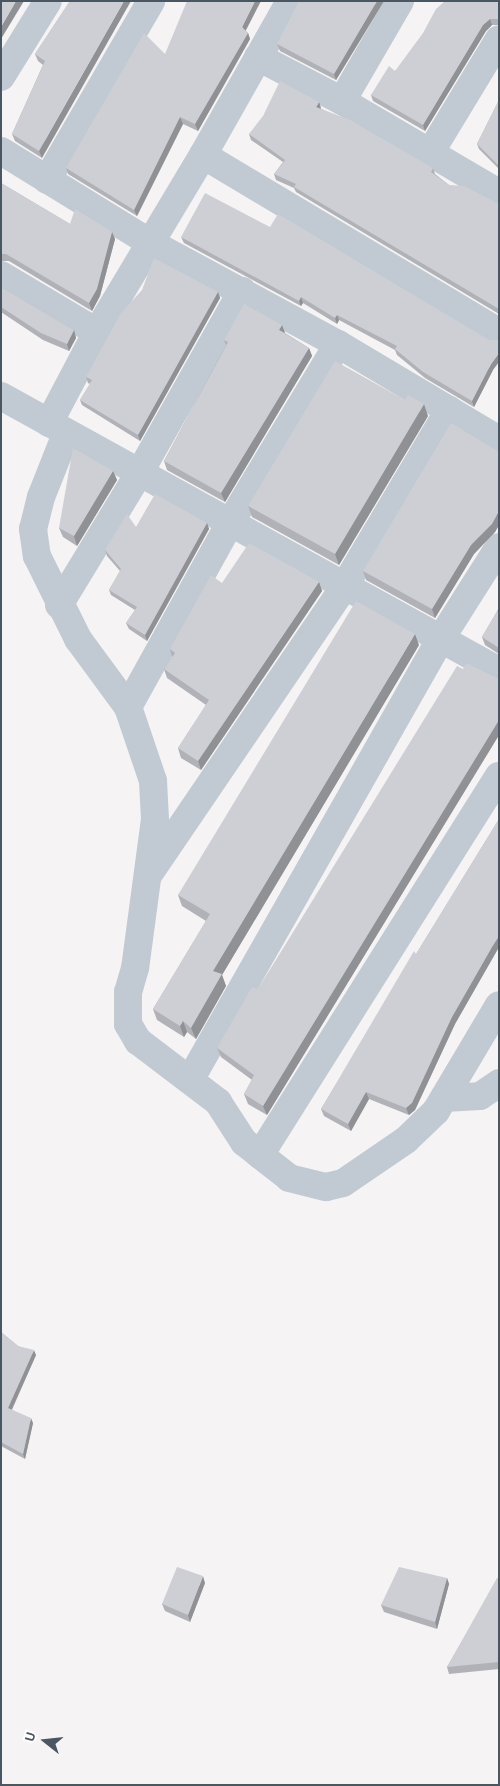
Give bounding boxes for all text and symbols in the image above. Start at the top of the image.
north arrow [20,1716,70,1766]
text: U [23,1731,39,1743]

